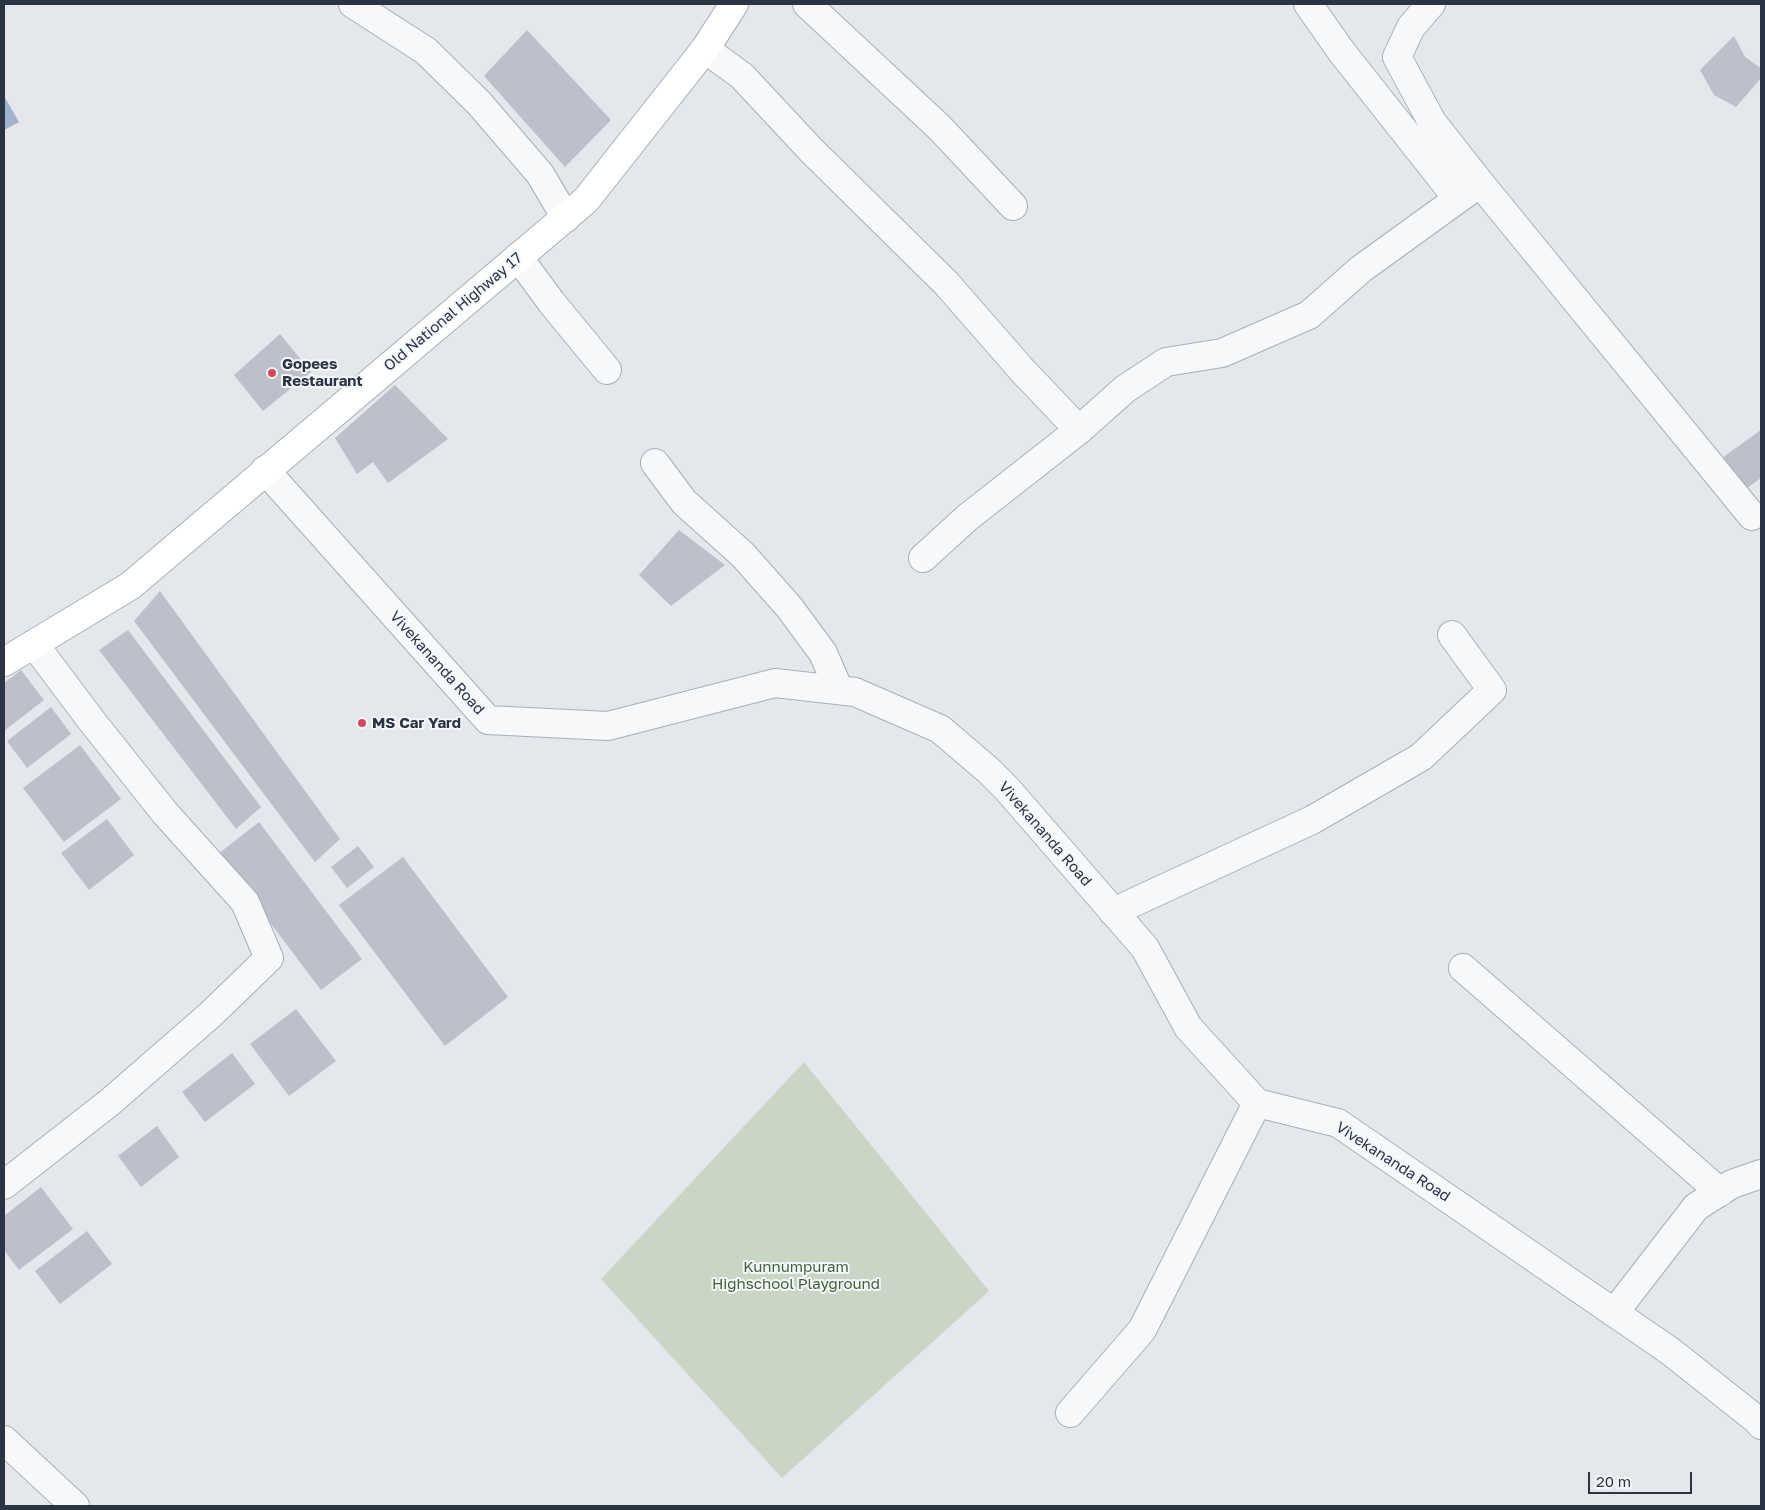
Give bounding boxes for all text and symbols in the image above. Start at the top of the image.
street label: Old National Highway 17 [380,249,526,375]
place label: Gopees Restaurant [282,355,362,390]
marker: Gopees Restaurant [266,367,278,379]
street label: Vivekananda Road [386,608,488,718]
place label: MS Car Yard [372,714,461,732]
marker: MS Car Yard [356,717,368,729]
street label: Vivekananda Road [995,778,1095,890]
street label: Vivekananda Road [1332,1118,1454,1206]
park label: Kunnumpuram Highschool Playground [712,1258,880,1293]
scale bar [1590,1462,1694,1494]
text: 20 m [1596,1472,1631,1490]

